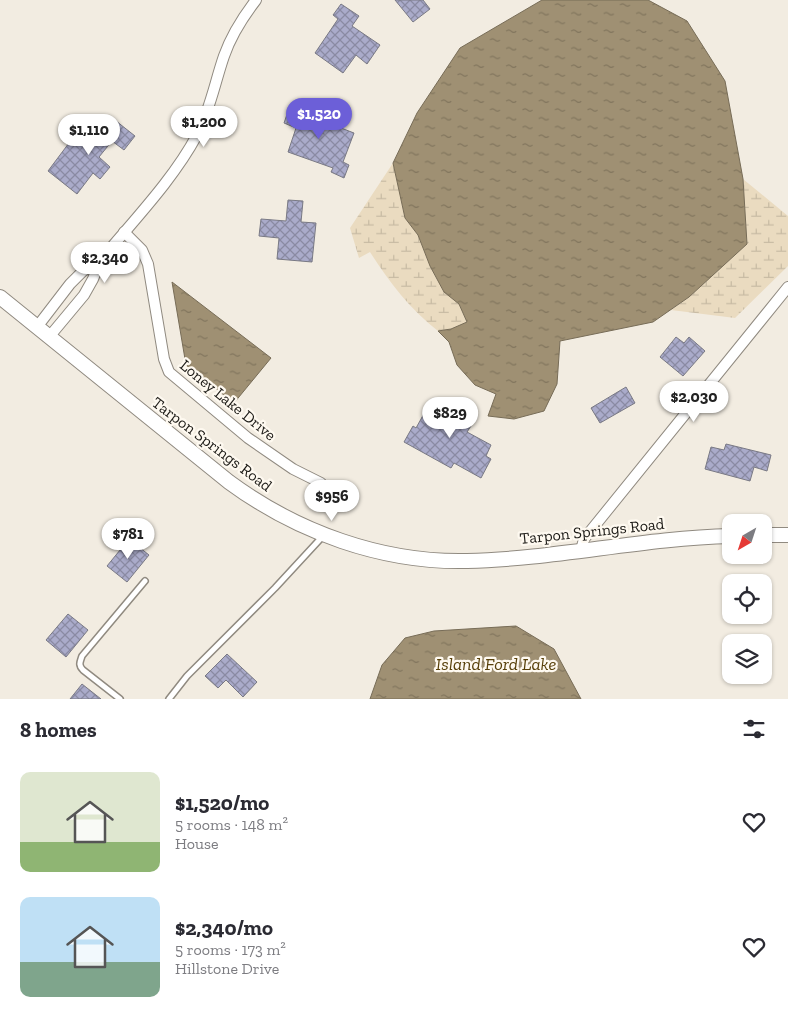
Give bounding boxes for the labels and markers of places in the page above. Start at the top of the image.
pin: $1,520 [278,98,360,140]
pin: $1,200 [163,106,245,148]
pin: $1,110 [48,114,130,156]
pin: $2,340 [64,242,146,284]
pin: $2,030 [653,380,735,423]
pin: $829 [420,396,480,439]
pin: $956 [302,480,362,522]
pin: $781 [98,518,158,560]

